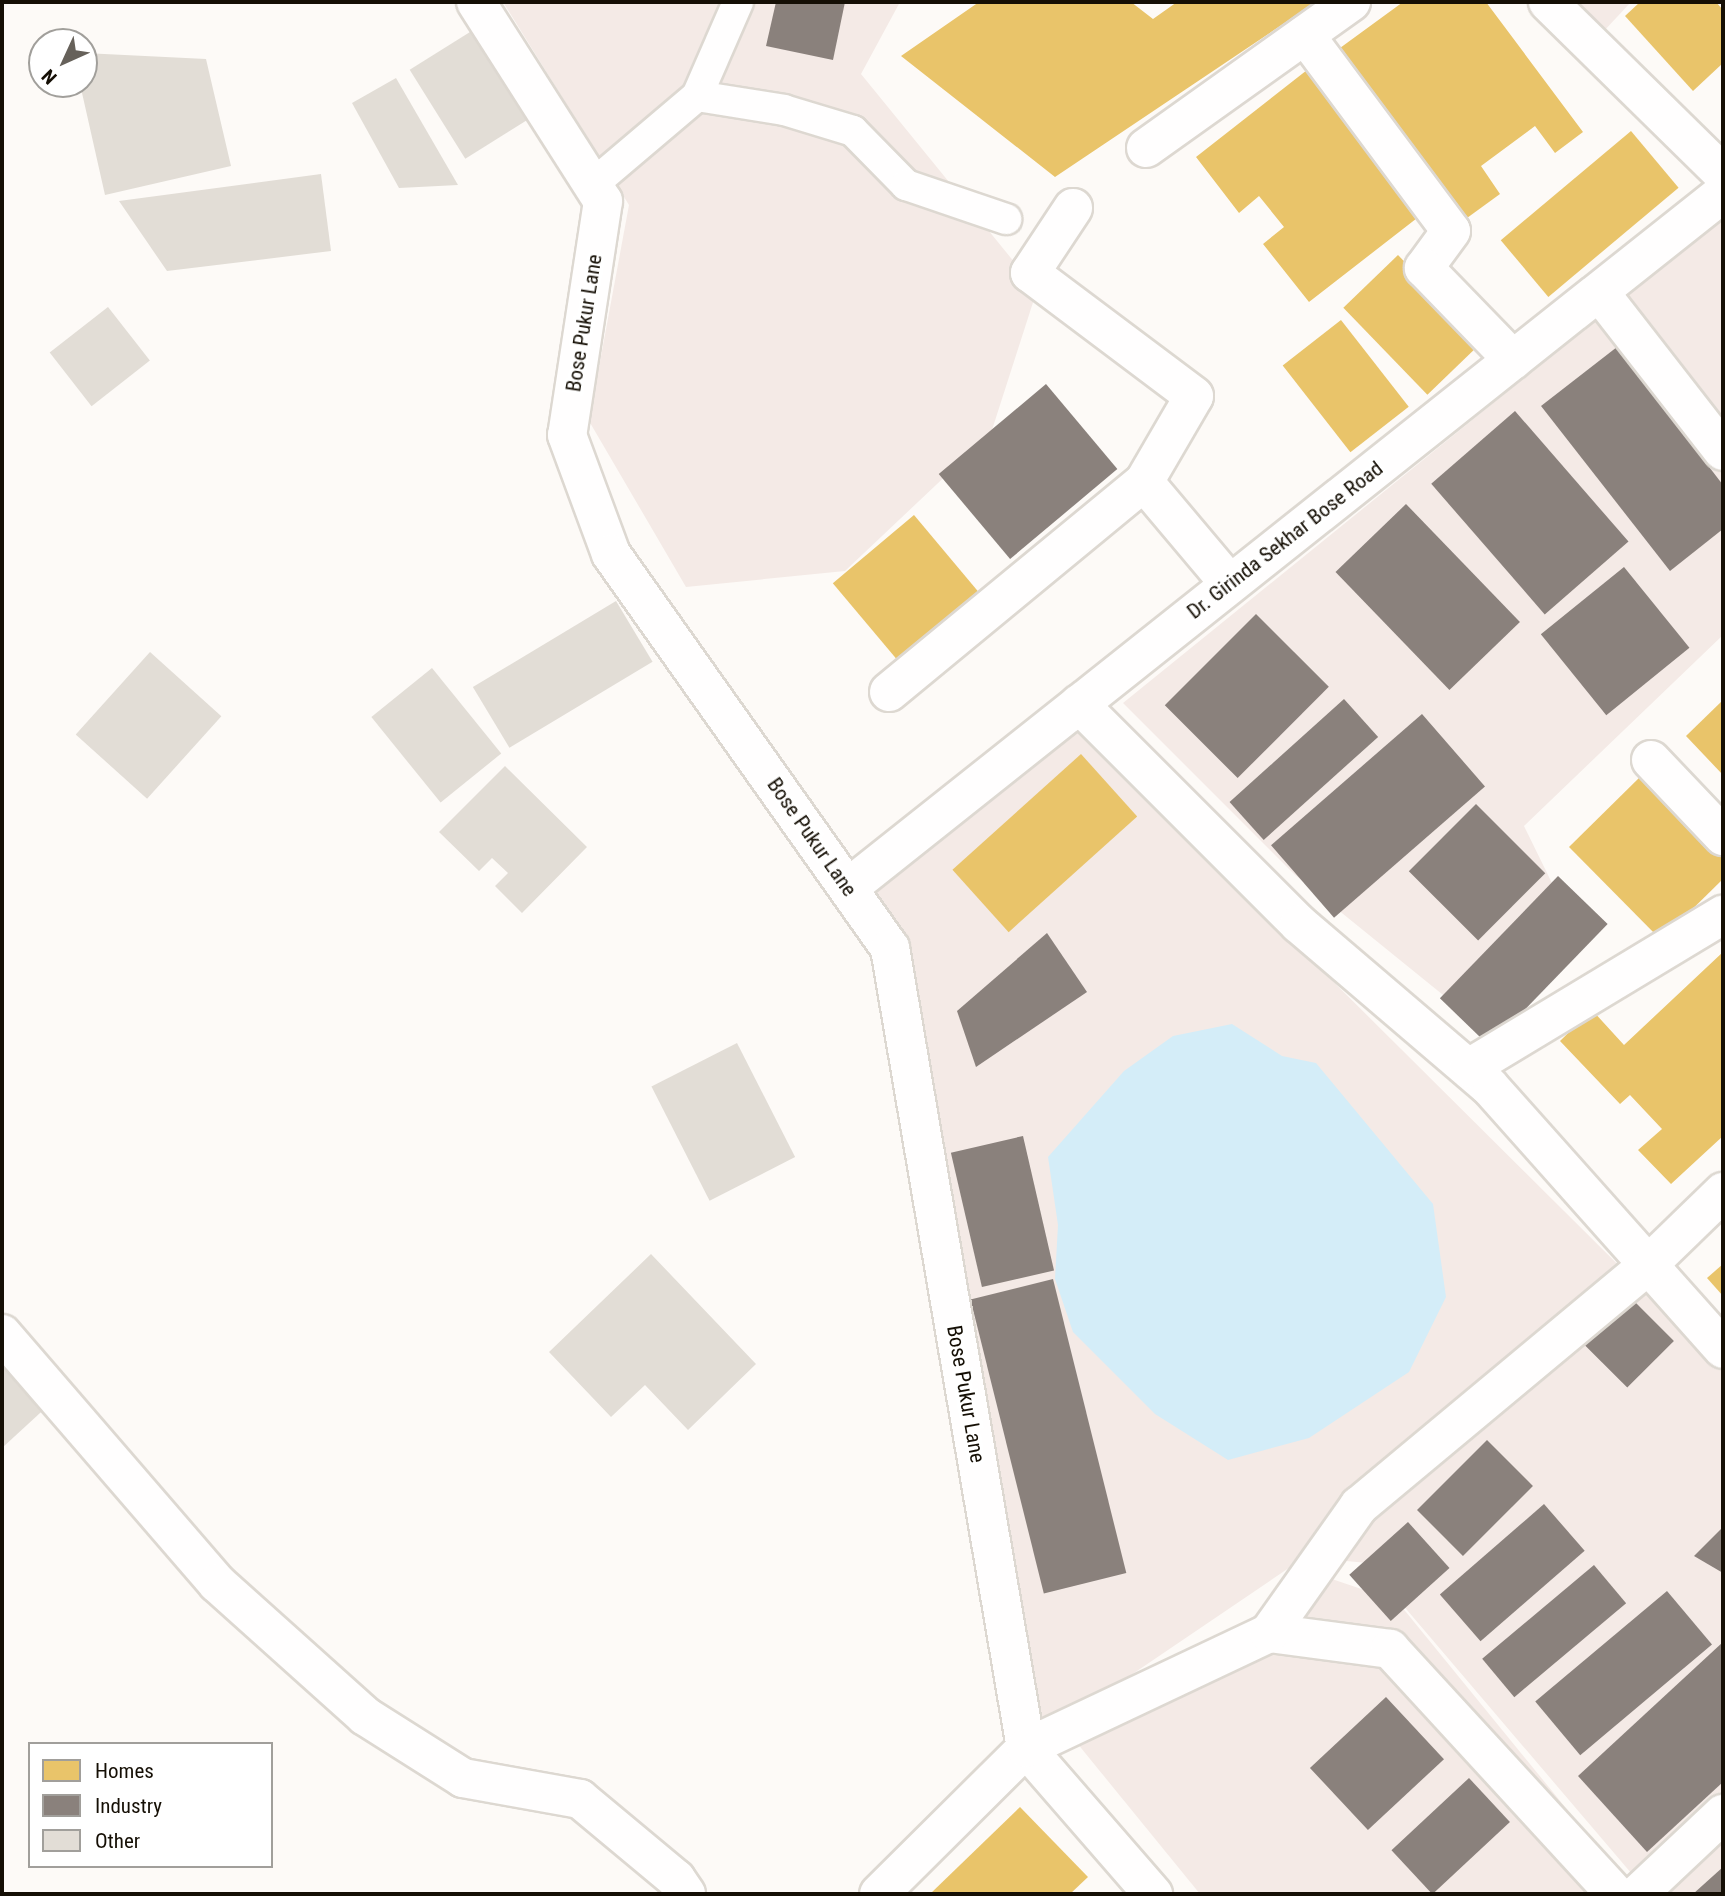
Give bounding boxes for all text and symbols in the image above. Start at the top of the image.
north arrow [28,28,98,98]
text: N [37,65,61,89]
street label: Bose Pukur Lane [561,252,607,394]
street label: Dr. Girinda Sekhar Bose Road [1182,456,1388,624]
street label: Bose Pukur Lane [762,773,862,901]
street label: Bose Pukur Lane [942,1323,990,1465]
legend [28,1742,273,1868]
text: Homes [95,1759,154,1783]
text: Industry [95,1794,162,1818]
text: Other [95,1829,140,1853]

